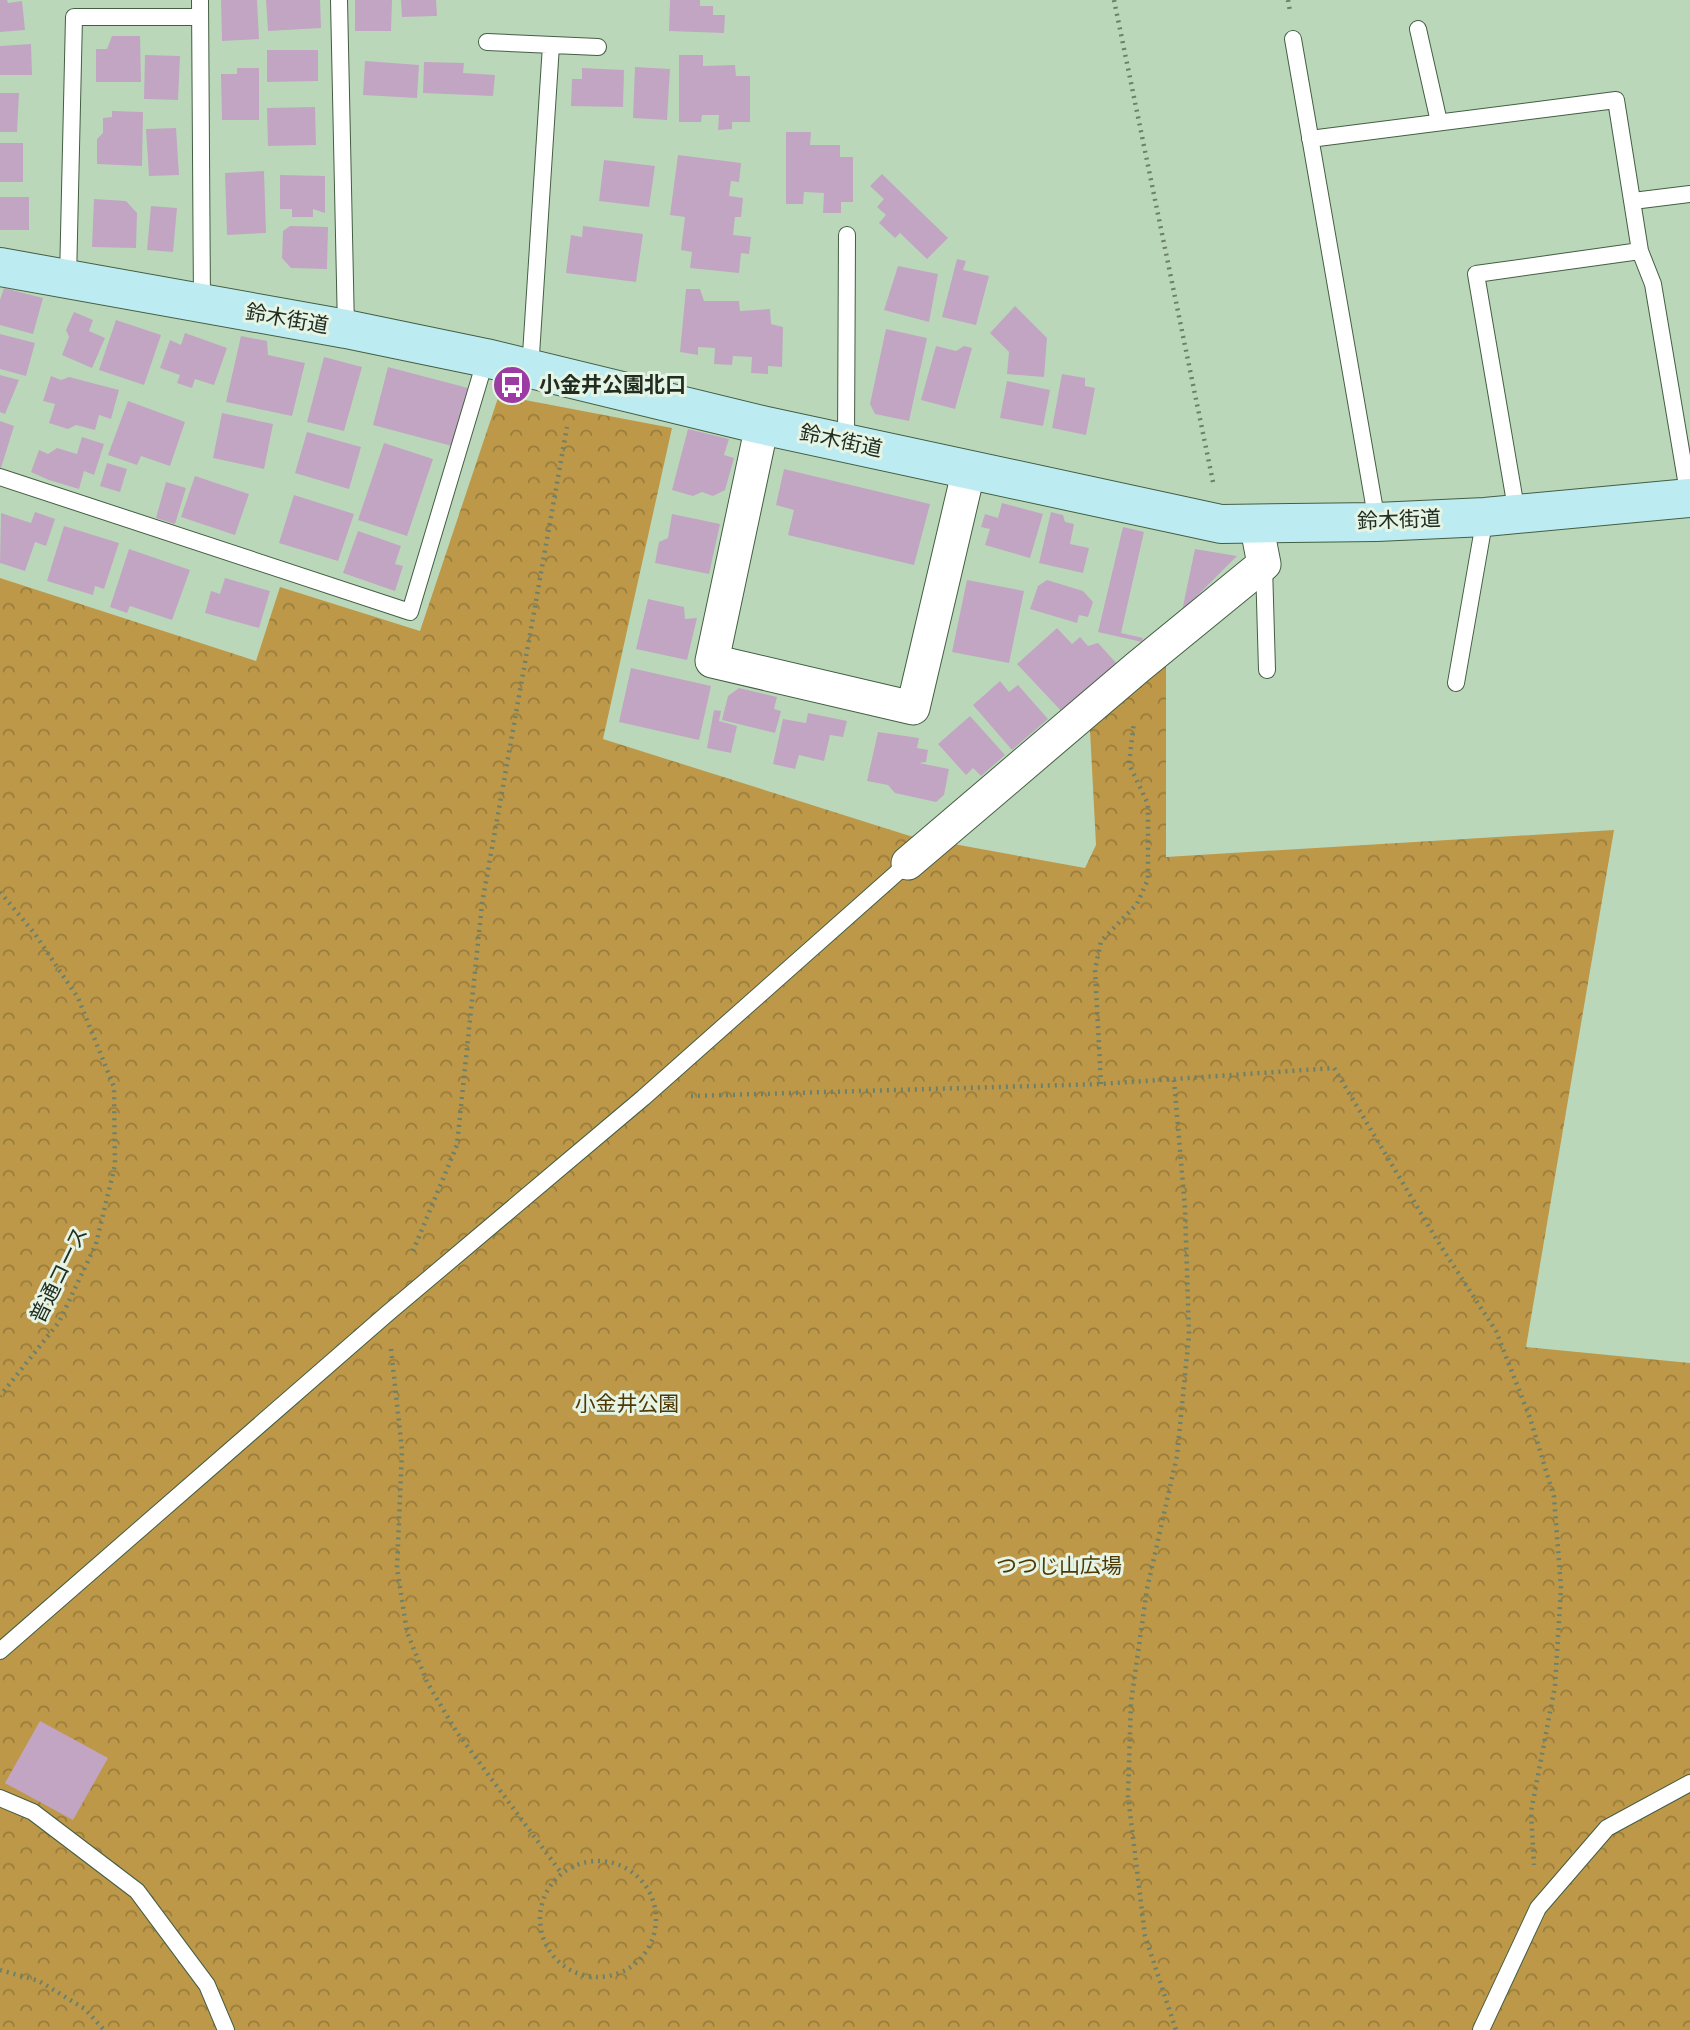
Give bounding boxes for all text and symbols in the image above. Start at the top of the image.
street label: 鈴木街道 [244,298,331,337]
bus stop icon: 小金井公園北口 [491,364,533,406]
place label: 小金井公園北口 [539,371,686,396]
street label: 鈴木街道 [798,419,885,460]
street label: 鈴木街道 [1357,505,1441,532]
street label: 普通コース [24,1222,92,1327]
park label: 小金井公園 [575,1390,680,1415]
park label: つつじ山広場 [996,1552,1122,1577]

